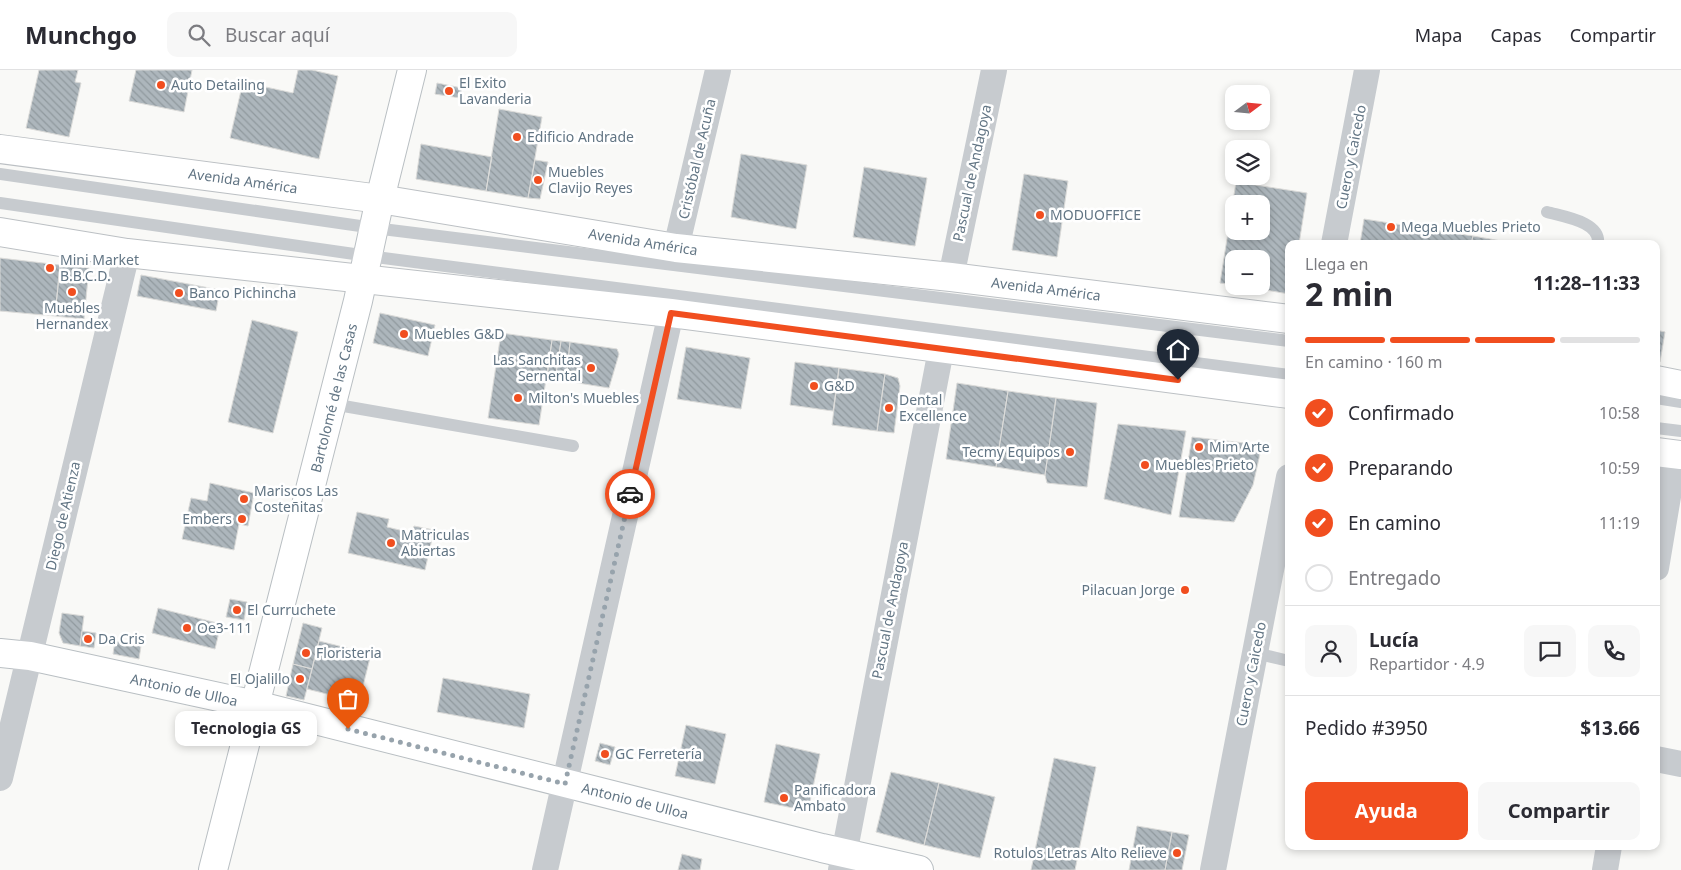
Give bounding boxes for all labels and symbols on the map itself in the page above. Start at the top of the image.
place label: El Exito Lavanderia [459,73,532,108]
place label: Auto Detailing [171,75,265,94]
marker: Auto Detailing [155,79,167,91]
marker: El Exito Lavanderia [443,85,455,97]
north arrow [1225,85,1270,130]
street label: Cristóbal de Acuña [673,97,720,221]
street label: Pascual de Andagoya [948,103,995,243]
street label: Cuero y Caicedo [1331,103,1370,211]
place label: Edificio Andrade [527,127,634,146]
marker: Edificio Andrade [511,131,523,143]
place label: Muebles Clavijo Reyes [548,162,633,197]
street label: Avenida América [187,163,299,198]
marker: Muebles Clavijo Reyes [532,174,544,186]
place label: MODUOFFICE [1050,205,1141,224]
marker: MODUOFFICE [1034,209,1046,221]
place label: Mega Muebles Prieto [1401,217,1541,236]
marker: Mega Muebles Prieto [1385,221,1397,233]
street label: Avenida América [587,224,699,260]
place label: Mini Market B.B.C.D. [60,250,139,285]
marker: Mini Market B.B.C.D. [44,262,56,274]
street label: Avenida América [990,272,1102,305]
place label: Banco Pichincha [189,283,296,302]
marker: Muebles Hernandex [66,286,78,298]
marker: Banco Pichincha [173,287,185,299]
place label: Muebles Hernandex [36,298,109,333]
street label: Bartolomé de las Casas [306,321,361,474]
place label: Muebles G&D [414,324,504,343]
marker: Muebles G&D [398,328,410,340]
pin [1157,329,1199,380]
place label: Las Sanchitas Sernental [493,350,581,385]
marker: Las Sanchitas Sernental [585,362,597,374]
place label: G&D [824,376,855,395]
marker: G&D [808,380,820,392]
place label: Milton's Muebles [528,388,639,407]
place label: Dental Excellence [899,390,967,425]
marker: Milton's Muebles [512,392,524,404]
marker: Dental Excellence [883,402,895,414]
place label: Mim Arte [1209,437,1270,456]
marker: Mim Arte [1193,441,1205,453]
place label: Tecmy Equipos [962,442,1060,461]
marker: Tecmy Equipos [1064,446,1076,458]
place label: Muebles Prieto [1155,455,1254,474]
marker: Muebles Prieto [1139,459,1151,471]
street label: Diego de Atienza [41,460,84,572]
courier [605,469,655,519]
place label: Mariscos Las Costeñitas [254,481,338,516]
marker: Mariscos Las Costeñitas [238,493,250,505]
place label: Embers [182,509,232,528]
marker: Embers [236,513,248,525]
place label: Matriculas Abiertas [401,525,470,560]
marker: Matriculas Abiertas [385,537,397,549]
street label: Pascual de Andagoya [867,540,912,680]
place label: Pilacuan Jorge [1081,580,1175,599]
marker: Pilacuan Jorge [1179,584,1191,596]
place label: El Curruchete [247,600,336,619]
marker: El Curruchete [231,604,243,616]
place label: Oe3-111 [197,618,252,637]
street label: Cuero y Caicedo [1231,620,1270,728]
marker: Oe3-111 [181,622,193,634]
place label: Da Cris [98,629,145,648]
marker: Da Cris [82,633,94,645]
place label: Floristeria [316,643,382,662]
marker: Floristeria [300,647,312,659]
street label: Antonio de Ulloa [129,669,240,710]
place label: El Ojalillo [230,669,290,688]
marker: El Ojalillo [294,673,306,685]
pin [327,678,369,729]
callout: Tecnologia GS [175,712,318,746]
place label: GC Ferretería [615,744,702,763]
marker: GC Ferretería [599,748,611,760]
street label: Antonio de Ulloa [580,778,691,823]
place label: Panificadora Ambato [794,780,876,815]
marker: Panificadora Ambato [778,792,790,804]
place label: Rotulos Letras Alto Relieve [994,843,1167,862]
marker: Rotulos Letras Alto Relieve [1171,847,1183,859]

